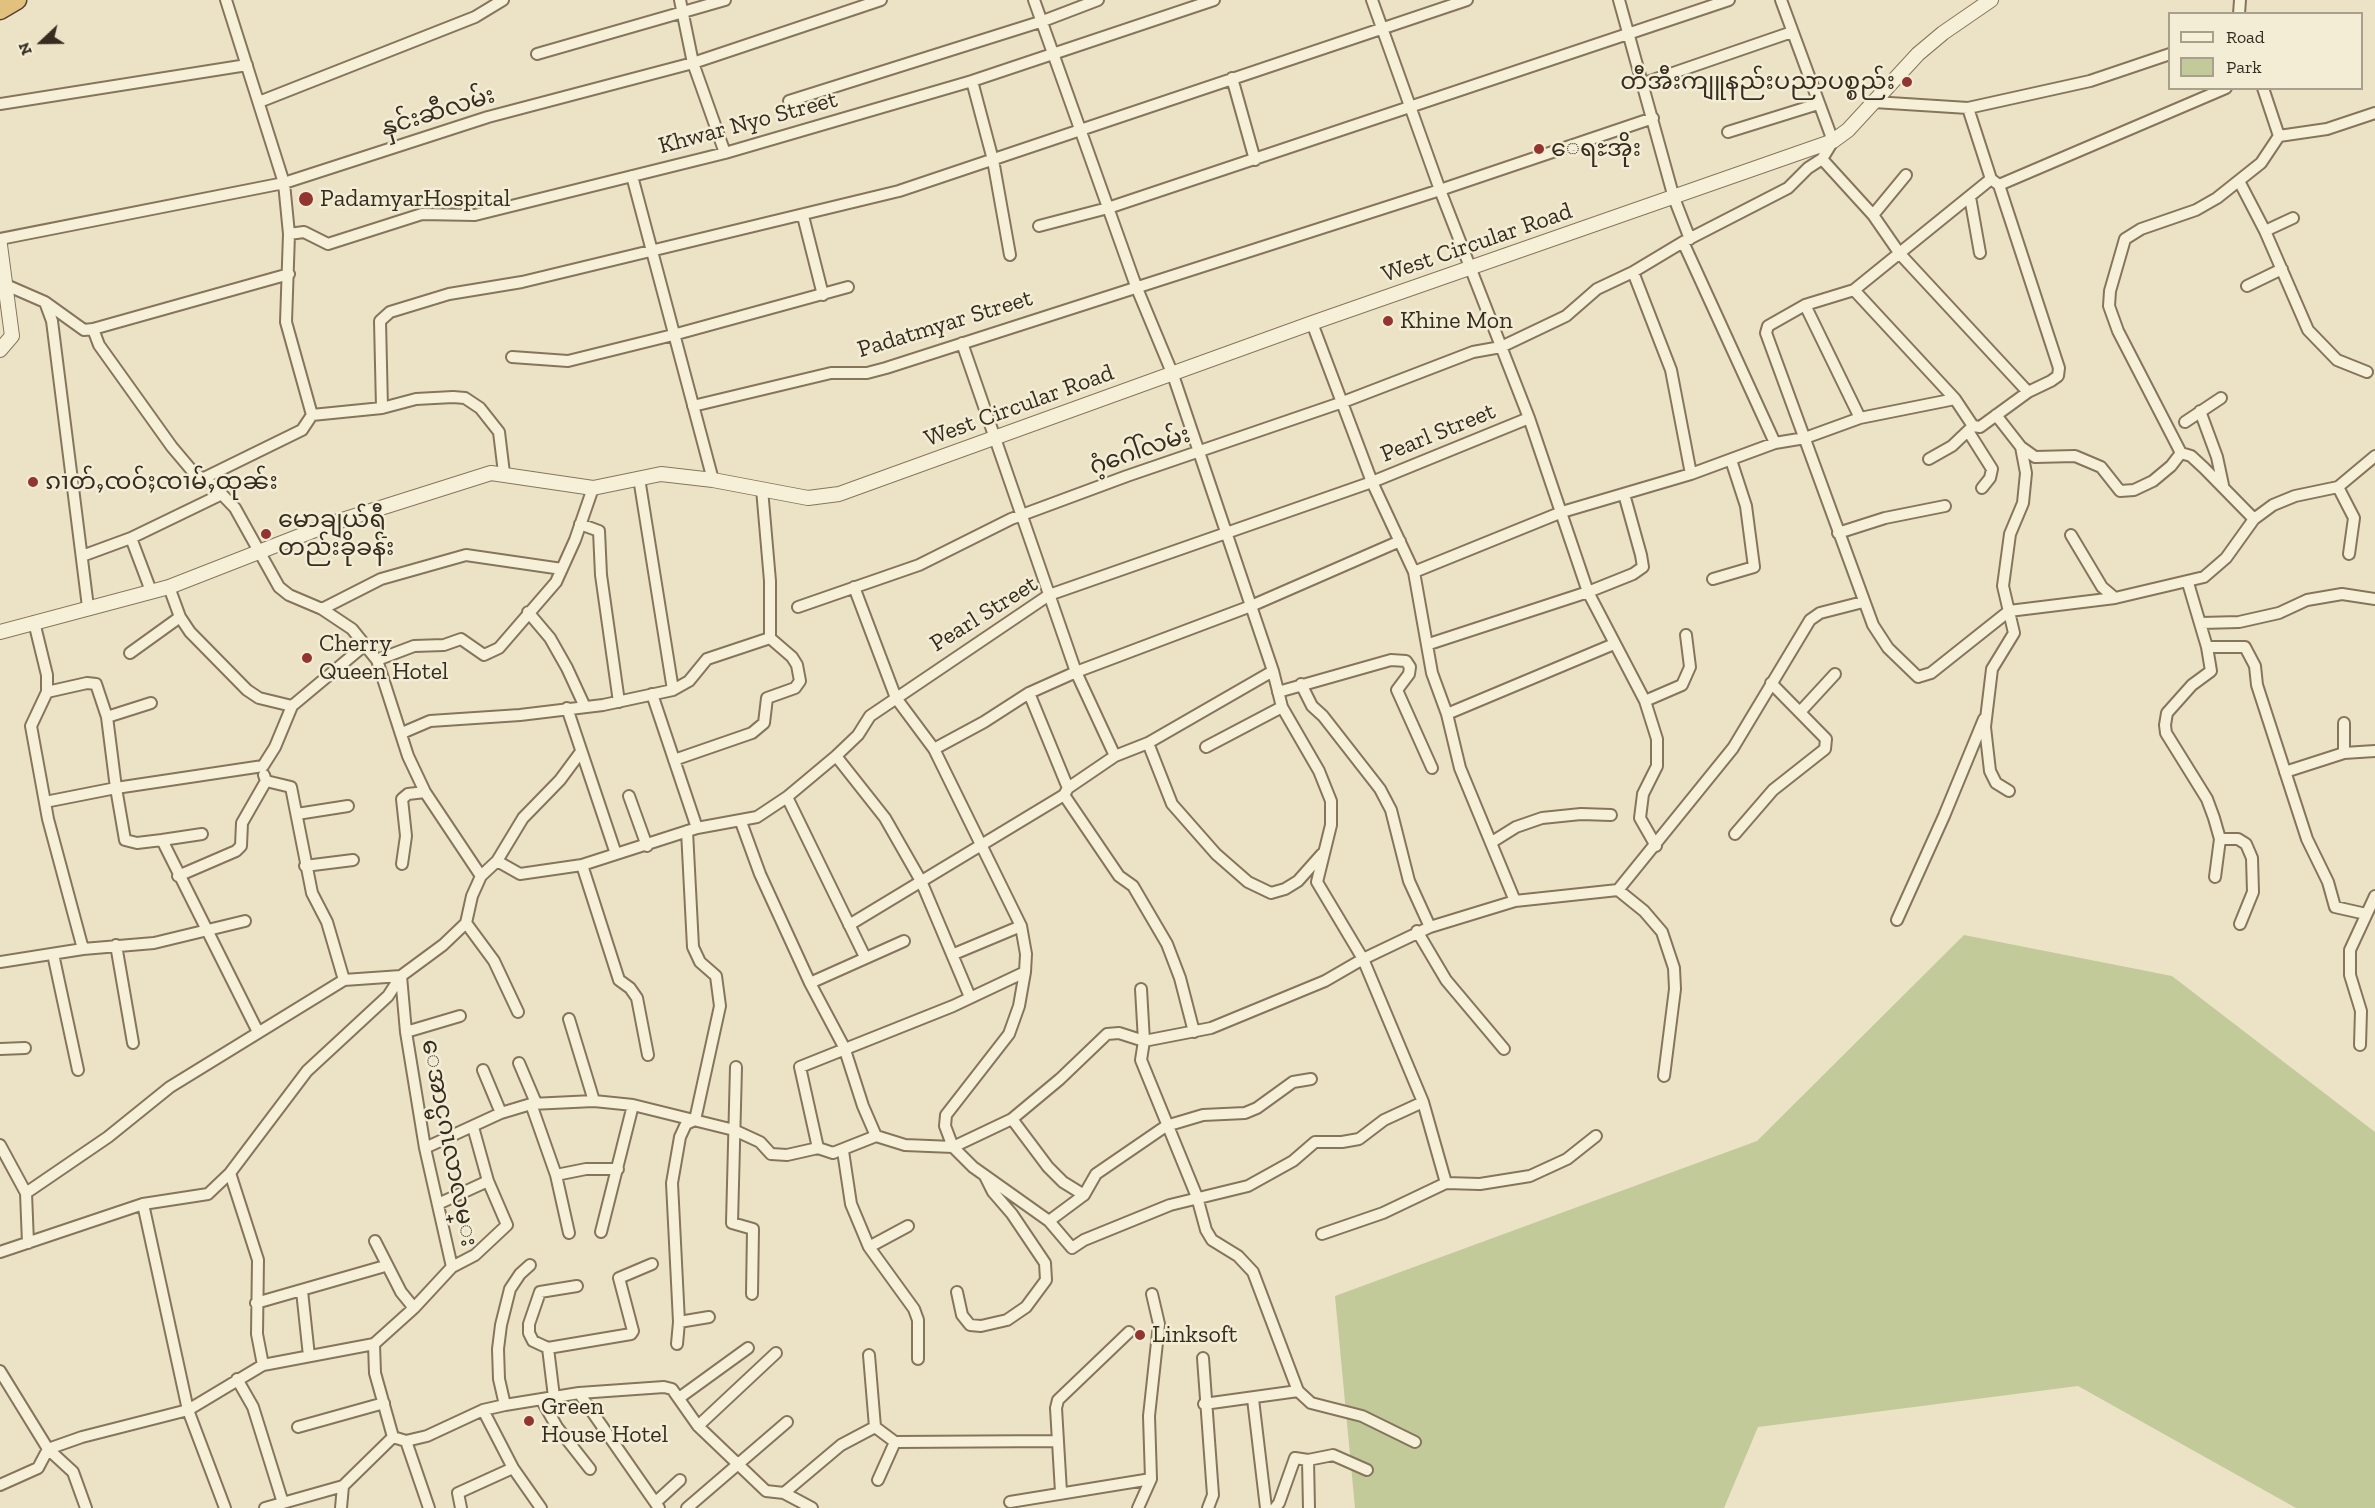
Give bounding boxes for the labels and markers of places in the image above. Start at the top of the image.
place label: တီအီးကျူနည်းပညာပစ္စည်း [1620,68,1895,96]
marker: တီအီးကျူနည်းပညာပစ္စည်း [1900,75,1914,89]
place label: ေရႊအိုး [1551,135,1641,163]
marker: ေရႊအိုး [1532,142,1546,156]
place label: PadamyarHospital [320,185,510,213]
marker: PadamyarHospital [297,190,315,208]
place label: Khine Mon [1400,307,1513,335]
marker: Khine Mon [1381,314,1395,328]
place label: ၵၢတ်ႇၸဝ်ႈၸၢမ်ႇထုၼ်း [45,468,278,496]
marker: ၵၢတ်ႇၸဝ်ႈၸၢမ်ႇထုၼ်း [26,475,40,489]
place label: မောချယ်ရီ တည်းခိုခန်း [278,506,394,562]
marker: မောချယ်ရီ တည်းခိုခန်း [259,527,273,541]
place label: Cherry Queen Hotel [319,630,448,686]
marker: Cherry Queen Hotel [300,651,314,665]
place label: Linksoft [1152,1321,1237,1349]
marker: Linksoft [1133,1328,1147,1342]
place label: Green House Hotel [541,1393,668,1449]
marker: Green House Hotel [522,1414,536,1428]

